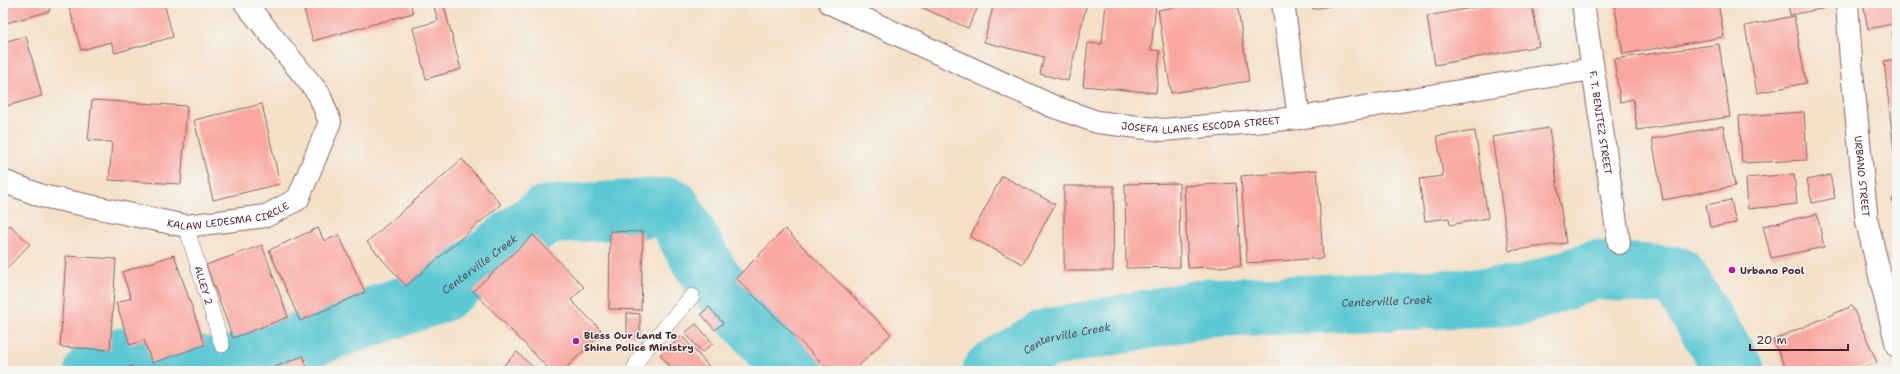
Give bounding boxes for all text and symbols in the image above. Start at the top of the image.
street label: F. T. BENITEZ STREET [1586,70,1615,176]
street label: JOSEFA LLANES ESCODA STREET [1121,114,1281,137]
street label: URBANO STREET [1851,135,1872,218]
street label: KALAW LEDESMA CIRCLE [166,199,291,233]
water label: Centerville Creek [439,231,521,298]
street label: ALLEY 2 [191,264,216,307]
place label: Urbano Pool [1740,264,1805,277]
marker: Urbano Pool [1727,265,1737,275]
water label: Centerville Creek [1341,292,1433,311]
water label: Centerville Creek [1020,319,1113,358]
scale bar [1750,326,1848,352]
place label: Bless Our Land To Shine Police Ministry [584,329,694,354]
text: 20 m [1756,332,1787,348]
marker: Bless Our Land To Shine Police Ministry [571,336,581,346]

